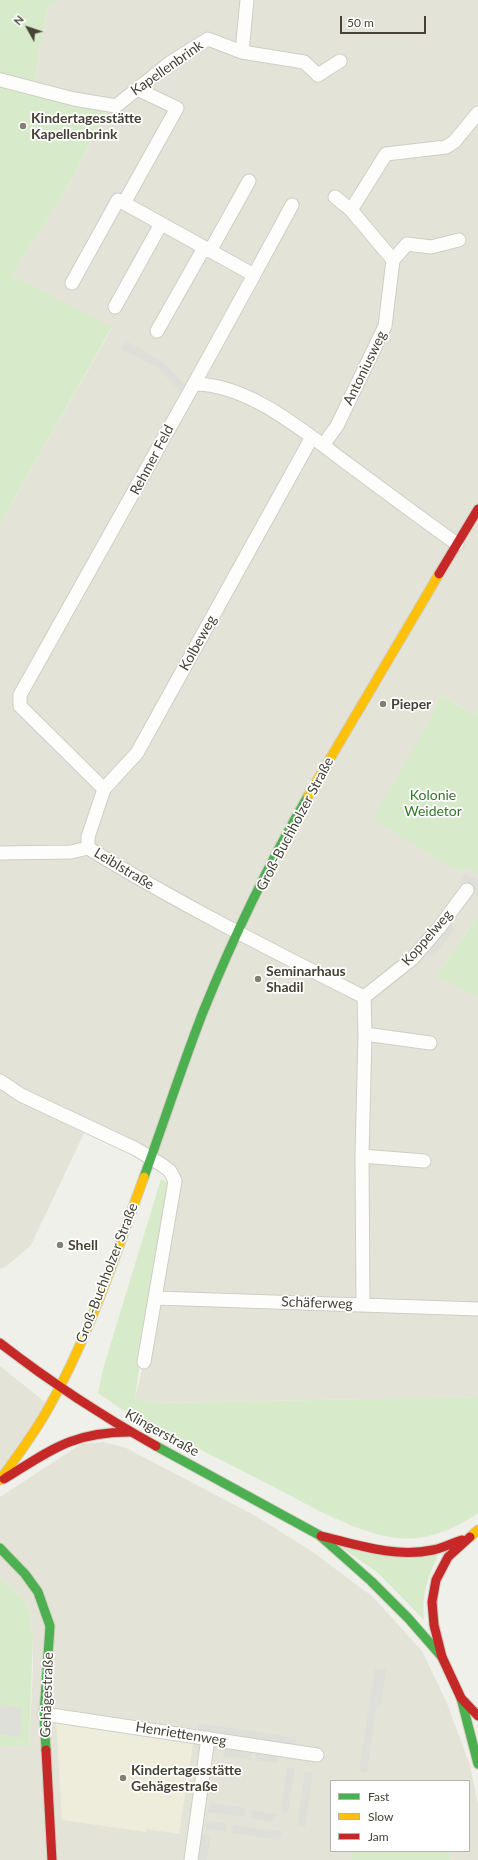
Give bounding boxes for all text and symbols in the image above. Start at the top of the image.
north arrow [8,8,48,48]
scale bar [342,8,428,34]
text: N [11,13,26,27]
text: 50 m [347,15,374,30]
street label: Kapellenbrink [128,37,206,99]
place label: Kindertagesstätte Kapellenbrink [31,110,142,142]
marker: Kindertagesstätte Kapellenbrink [18,121,28,131]
street label: Antoniusweg [340,328,390,408]
street label: Rehmer Feld [127,422,177,498]
street label: Kolbeweg [176,612,220,674]
place label: Pieper [391,696,431,712]
marker: Pieper [378,699,388,709]
street label: Groß-Buchholzer Straße [253,755,337,893]
park label: Kolonie Weidetor [404,787,462,820]
street label: Leiblstraße [91,845,157,893]
street label: Koppelweg [398,907,456,969]
place label: Seminarhaus Shadil [266,963,346,996]
marker: Seminarhaus Shadil [253,974,263,984]
street label: Groß-Buchholzer Straße [73,1201,141,1345]
place label: Shell [68,1237,98,1253]
marker: Shell [55,1240,65,1250]
street label: Schäferweg [281,1293,353,1313]
street label: Klingerstraße [122,1406,202,1460]
street label: Gehägestraße [37,1652,57,1738]
street label: Henriettenweg [134,1719,228,1749]
place label: Kindertagesstätte Gehägestraße [131,1762,242,1794]
marker: Kindertagesstätte Gehägestraße [118,1773,128,1783]
legend [330,1780,470,1852]
text: Fast [368,1789,389,1804]
text: Slow [368,1809,393,1824]
text: Jam [368,1829,389,1844]

